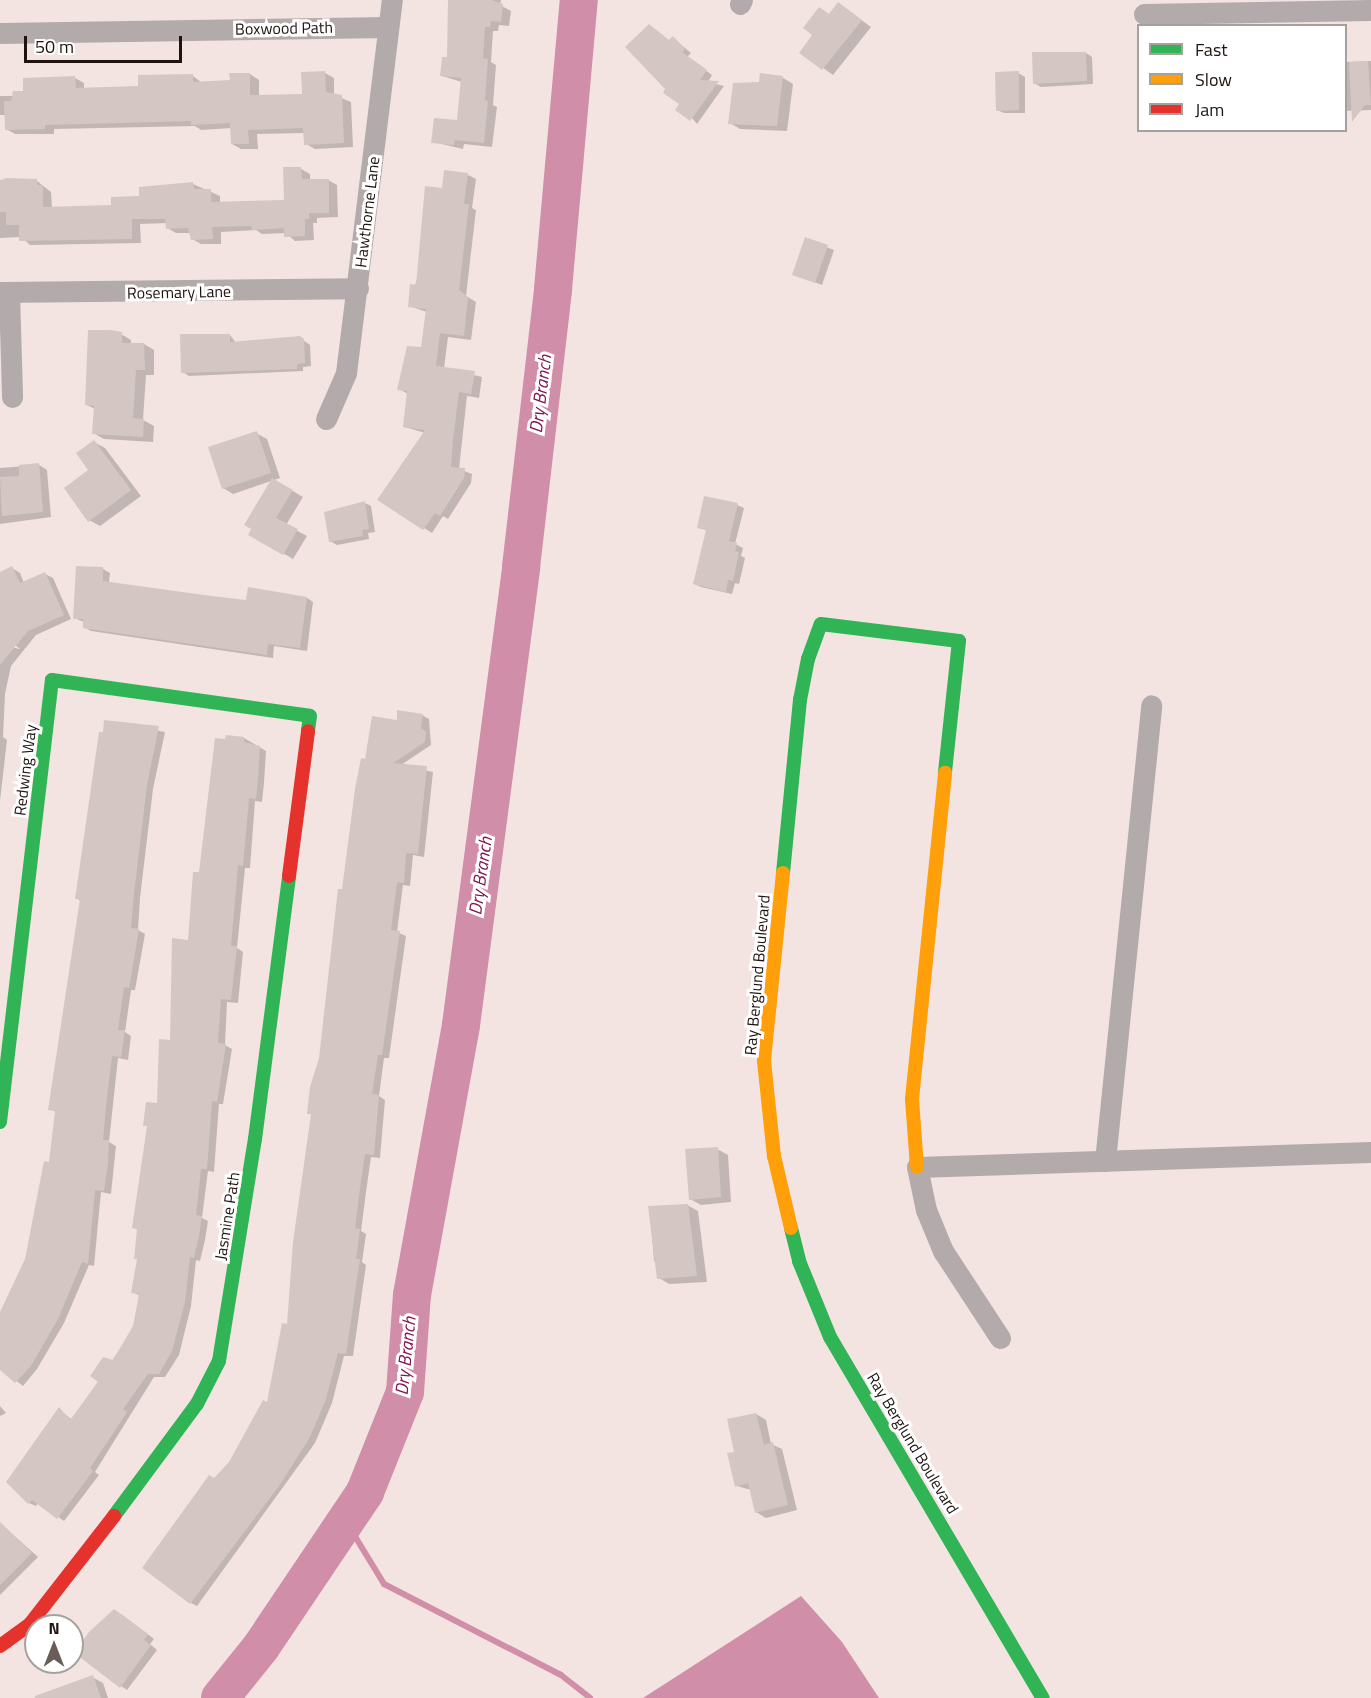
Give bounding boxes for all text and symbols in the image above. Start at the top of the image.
street label: Boxwood Path [235,18,333,38]
scale bar [27,24,184,62]
legend [1137,24,1347,132]
text: 50 m [35,33,74,60]
text: Fast [1195,36,1228,63]
text: Slow [1195,66,1232,93]
text: Jam [1195,96,1224,123]
street label: Hawthorne Lane [351,155,383,269]
street label: Rosemary Lane [127,281,231,303]
water label: Dry Branch [525,354,557,434]
street label: Redwing Way [10,723,40,817]
water label: Dry Branch [465,835,497,917]
street label: Ray Berglund Boulevard [740,894,774,1056]
street label: Jasmine Path [211,1171,243,1261]
water label: Dry Branch [391,1316,421,1396]
street label: Ray Berglund Boulevard [863,1369,963,1517]
north arrow [24,1614,84,1674]
text: N [48,1616,60,1640]

